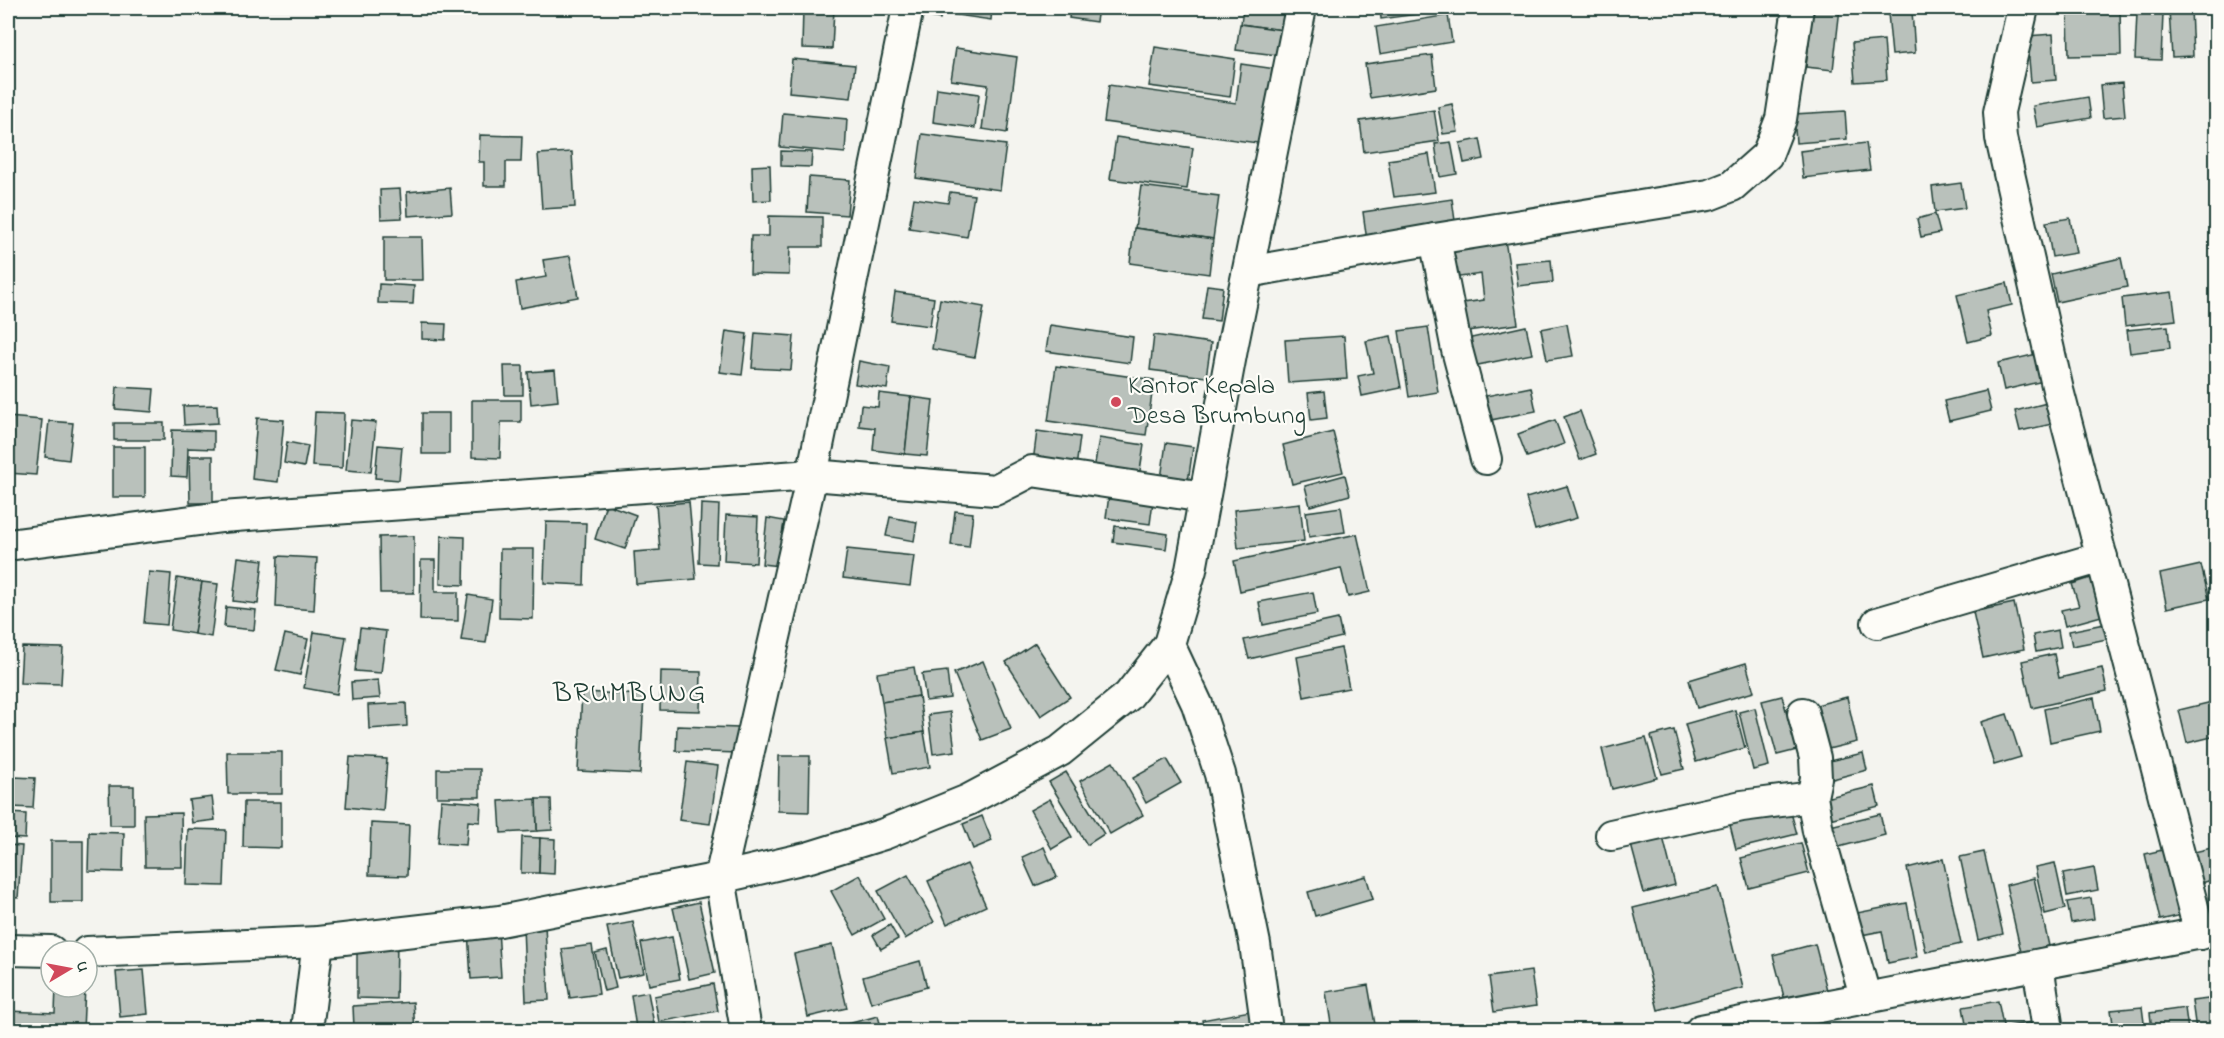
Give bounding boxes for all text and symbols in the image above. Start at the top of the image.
place label: Kantor Kepala Desa Brumbung [1127,368,1306,436]
marker: Kantor Kepala Desa Brumbung [1109,395,1123,409]
district label: BRUMBUNG [552,674,707,715]
north arrow [39,939,99,999]
text: U [69,960,94,974]

